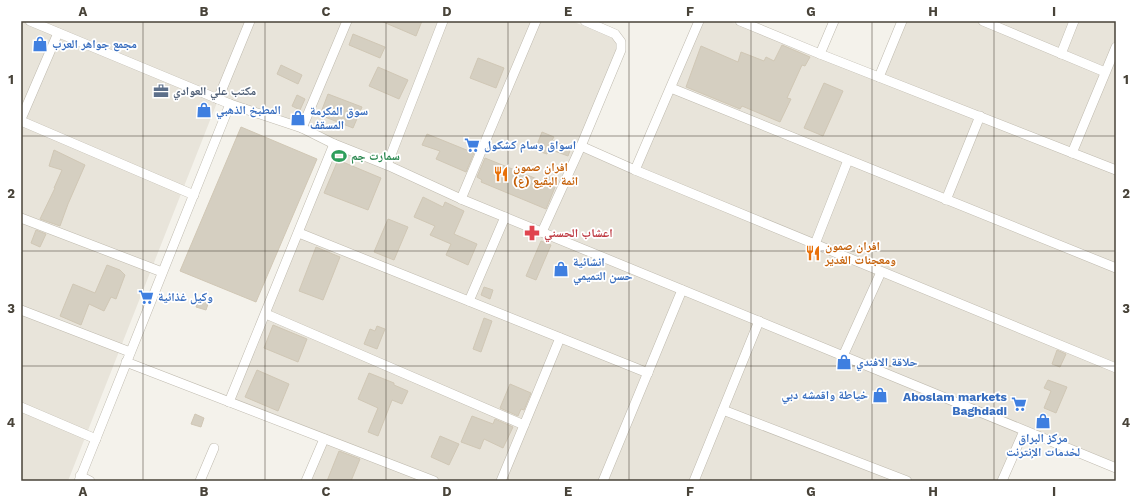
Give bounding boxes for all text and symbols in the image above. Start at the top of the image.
text: A [79,4,88,19]
text: B [200,4,209,19]
text: C [322,4,331,19]
text: D [442,4,452,19]
text: E [564,4,572,19]
text: F [686,4,694,19]
text: G [806,4,816,19]
text: H [928,4,938,19]
text: I [1052,4,1056,19]
shop icon: مجمع جواهر العرب [31,35,49,53]
place label: مجمع جواهر العرب [52,37,137,52]
text: 1 [8,72,14,87]
text: 1 [1123,72,1129,87]
office icon: مكتب علي العوادي [152,82,170,100]
place label: مكتب علي العوادي [173,84,257,101]
shop icon: المطبخ الذهبي [195,101,213,119]
place label: المطبخ الذهبي [216,103,281,120]
place label: سوق المكرمة المسقف [310,104,368,132]
shop icon: سوق المكرمة المسقف [289,109,307,127]
supermarket icon: اسواق وسام كشكول [463,136,481,154]
place label: اسواق وسام كشكول [484,138,576,153]
sports icon: سمارت جم [330,147,348,165]
place label: سمارت جم [351,149,400,164]
place label: افران صمون ائمة البقيع (ع) [513,160,578,189]
restaurant icon: افران صمون ائمة البقيع (ع) [492,165,510,183]
text: 2 [7,186,15,201]
text: 2 [1122,186,1130,201]
pharmacy icon: اعشاب الحسني [523,224,541,242]
place label: اعشاب الحسني [544,226,613,243]
place label: افران صمون ومعجنات الغدير [824,239,896,267]
restaurant icon: افران صمون ومعجنات الغدير [804,244,822,262]
place label: انشائية حسن التميمي [573,255,633,286]
shop icon: انشائية حسن التميمي [552,260,570,278]
supermarket icon: وكيل غذائية [137,288,155,306]
place label: وكيل غذائية [158,290,213,305]
text: 3 [7,301,15,316]
text: 3 [1122,301,1130,316]
shop icon: حلاقة الافندي [835,353,853,371]
place label: حلاقة الافندي [856,355,918,372]
shop icon: خياطة واقمشه دبي [871,386,889,404]
place label: خياطة واقمشه دبي [781,388,868,405]
place label: Aboslam markets Baghdadi [903,390,1008,418]
supermarket icon: Aboslam markets Baghdadi [1010,395,1028,413]
shop icon: مركز البراق لخدمات الإنترنت [1034,412,1052,430]
text: 4 [7,415,16,430]
text: 4 [1122,415,1131,430]
place label: مركز البراق لخدمات الإنترنت [1006,431,1080,459]
text: A [79,484,88,499]
text: B [200,484,209,499]
text: C [322,484,331,499]
text: D [442,484,452,499]
text: E [564,484,572,499]
text: F [686,484,694,499]
text: G [806,484,816,499]
text: H [928,484,938,499]
text: I [1052,484,1056,499]

